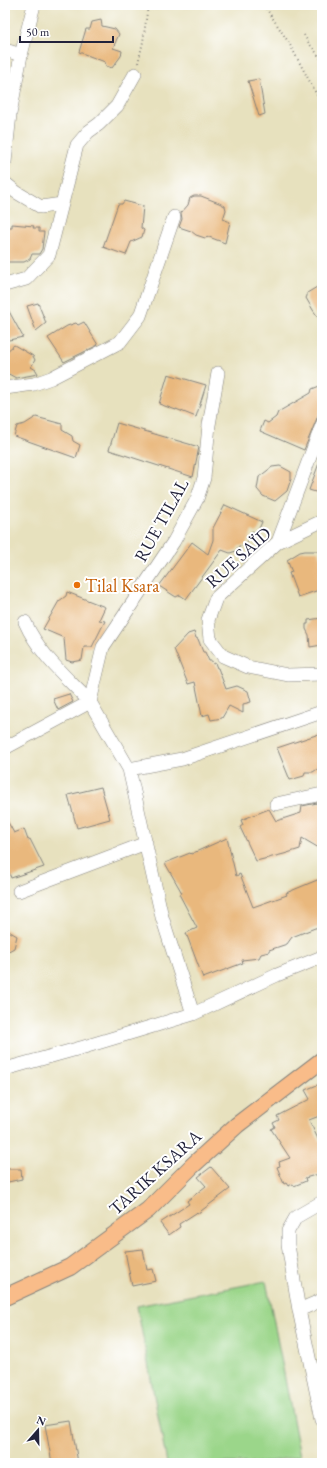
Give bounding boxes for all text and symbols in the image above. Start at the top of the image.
scale bar [20,18,113,44]
text: 50 m [26,24,50,40]
street label: RUE TILAL [129,474,193,566]
street label: RUE SAÏD [200,522,276,592]
place label: Tilal Ksara [85,574,160,597]
marker: Tilal Ksara [72,580,82,590]
street label: TARIK KSARA [104,1124,207,1220]
north arrow [18,1410,58,1450]
text: N [35,1413,48,1429]

